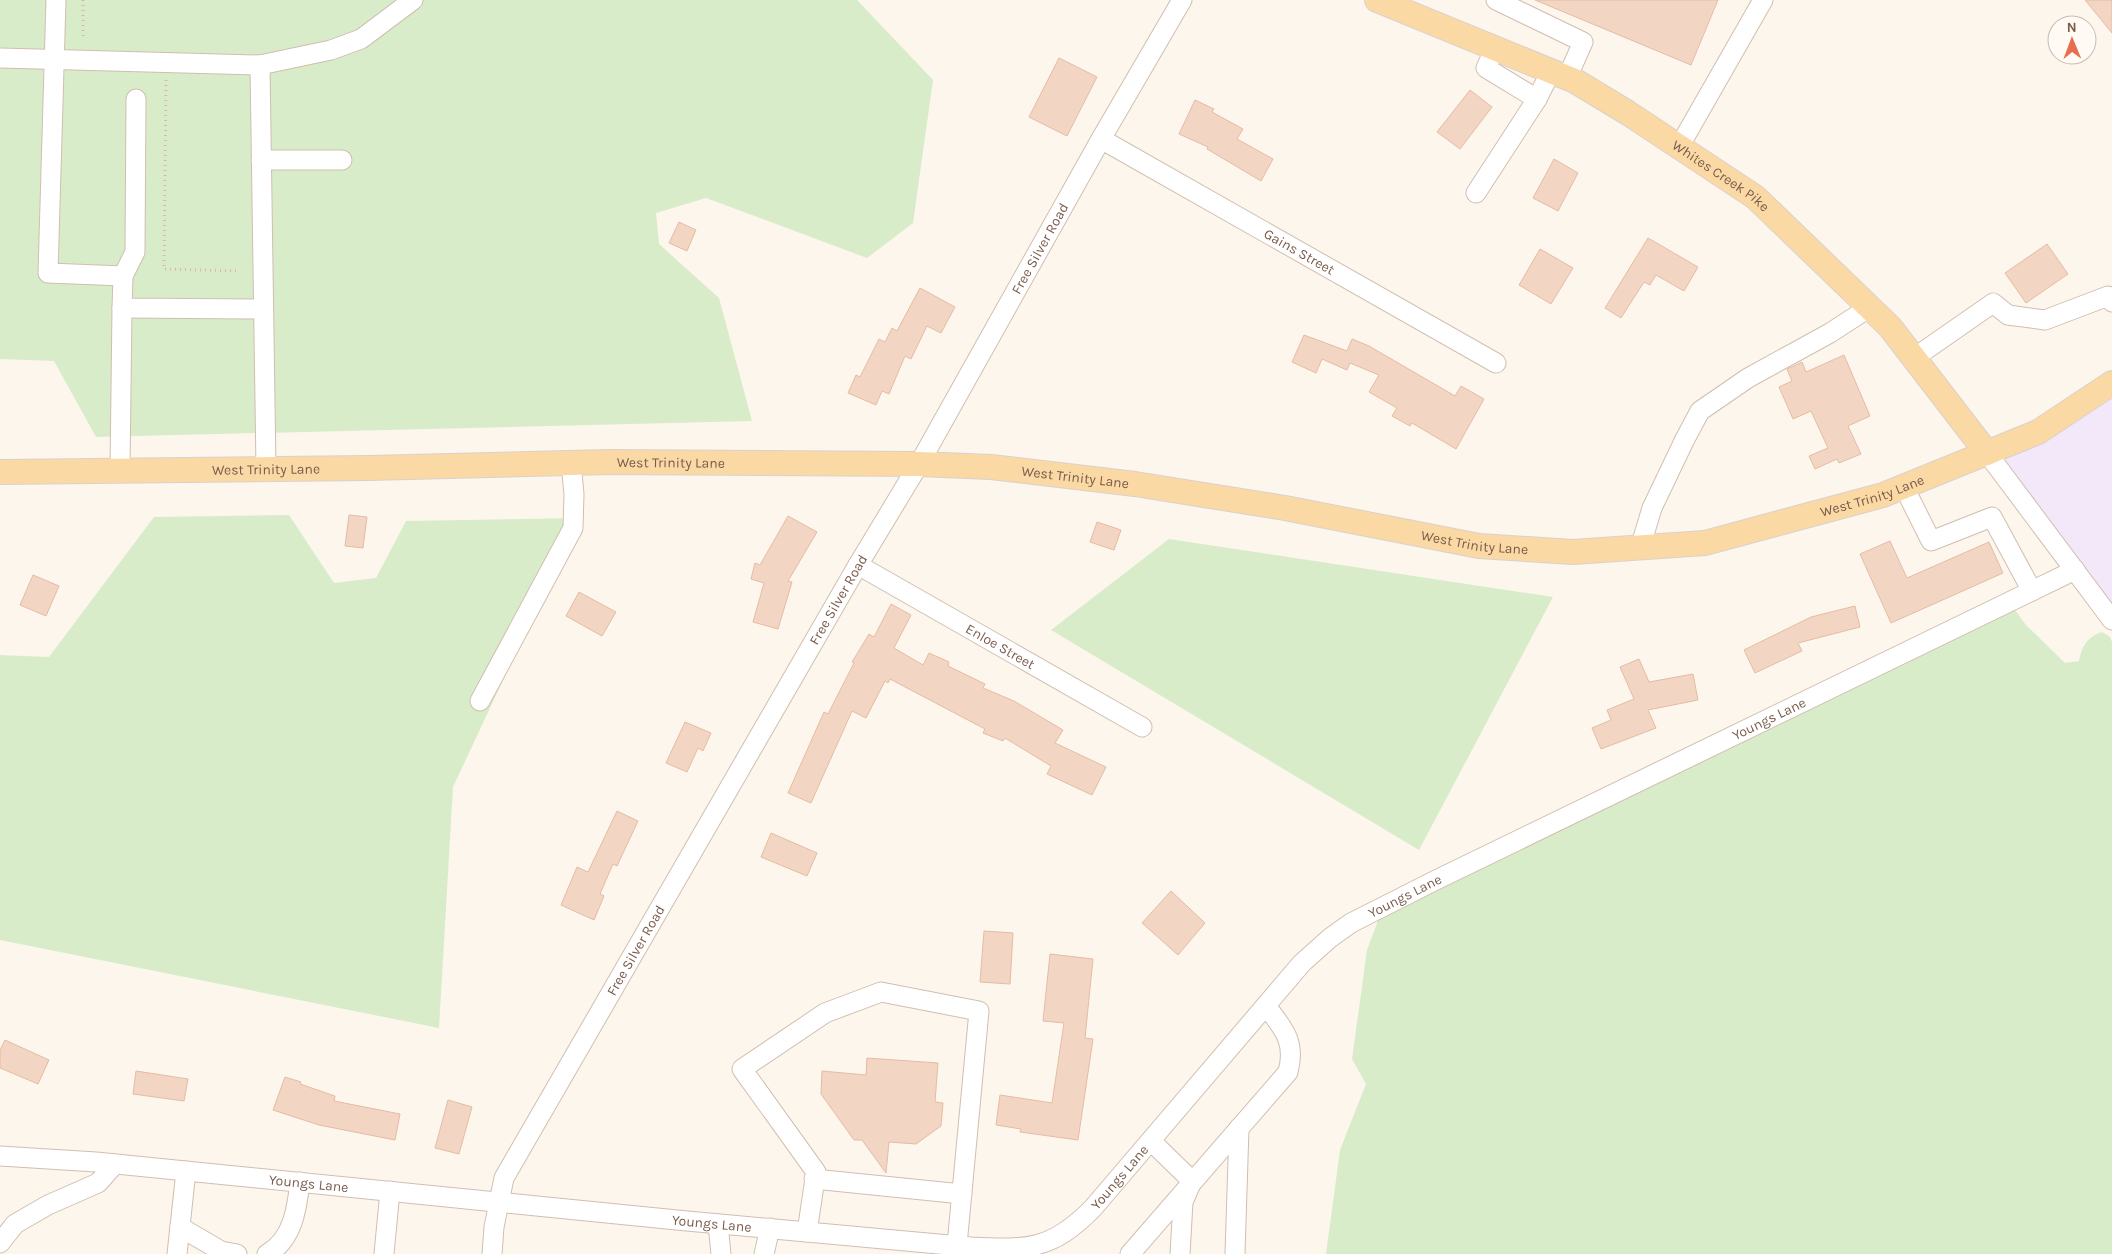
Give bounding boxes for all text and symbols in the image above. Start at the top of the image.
north arrow [2047,15,2097,65]
text: N [2067,19,2077,36]
street label: Whites Creek Pike [1669,136,1773,215]
street label: Free Silver Road [1007,200,1072,297]
street label: Gains Street [1261,225,1338,278]
street label: West Trinity Lane [617,454,725,471]
street label: West Trinity Lane [212,460,320,478]
street label: West Trinity Lane [1021,462,1130,492]
street label: West Trinity Lane [1818,471,1926,520]
street label: West Trinity Lane [1420,526,1529,558]
street label: Free Silver Road [805,551,871,648]
street label: Enloe Street [963,620,1038,673]
street label: Youngs Lane [1729,693,1809,744]
street label: Youngs Lane [1365,870,1444,921]
street label: Free Silver Road [603,902,668,999]
street label: Youngs Lane [1087,1141,1152,1213]
street label: Youngs Lane [268,1171,349,1196]
street label: Youngs Lane [671,1211,752,1235]

